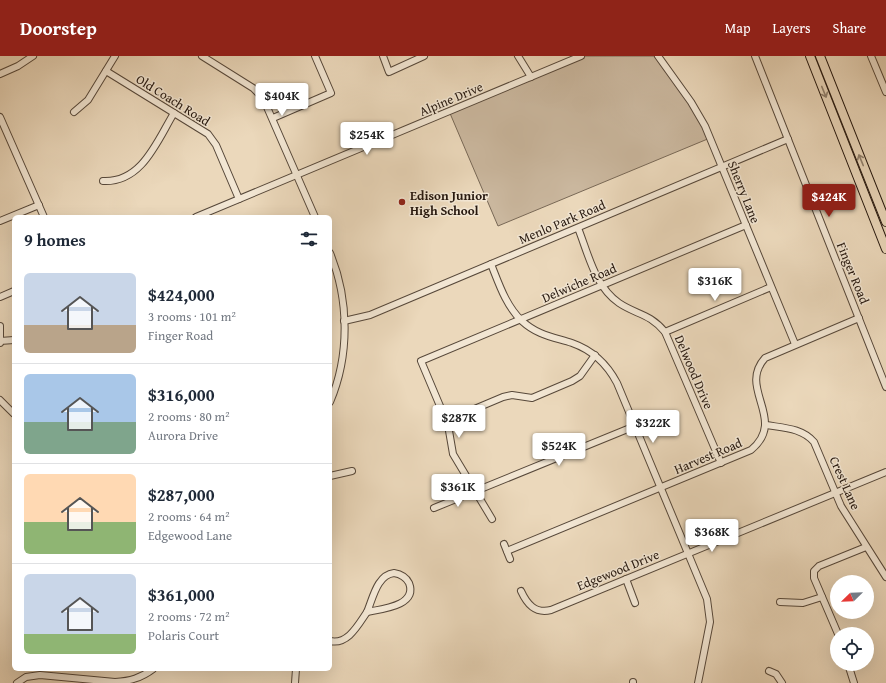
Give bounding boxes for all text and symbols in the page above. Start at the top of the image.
text: Doorstep [20,14,97,42]
text: Map [725,18,751,38]
text: Layers [773,18,811,38]
text: Share [833,18,866,38]
street label: Old Coach Road [132,70,214,130]
street label: Alpine Drive [416,77,486,121]
pin: $404K [254,83,310,117]
text: $404K [264,86,300,105]
one-way arrow [821,86,828,98]
pin: $254K [339,122,395,156]
text: $254K [349,125,385,144]
one-way arrow [857,155,865,167]
street label: Sherry Lane [723,158,765,226]
pin: $424K [801,184,857,218]
place label: Edison Junior High School [410,186,488,220]
text: $424K [811,187,847,206]
street label: Menlo Park Road [516,195,608,249]
marker: Edison Junior High School [397,197,407,207]
text: 9 homes [24,227,86,252]
icon: filters [298,228,320,250]
street label: Finger Road [832,239,874,307]
street label: Delwiche Road [539,259,619,307]
pin: $316K [687,268,743,302]
text: $316K [697,271,733,290]
text: $424,000 [148,282,214,307]
icon: home [56,289,104,337]
text: 3 rooms · 101 m² [148,307,236,326]
text: Finger Road [148,326,213,345]
street label: Delwood Drive [670,332,718,412]
text: $316,000 [148,382,214,407]
icon: home [56,390,104,438]
pin: $287K [431,405,487,439]
text: 2 rooms · 80 m² [148,407,230,426]
text: $287K [441,408,477,427]
pin: $322K [625,410,681,444]
text: $322K [635,413,671,432]
text: Aurora Drive [148,426,218,445]
pin: $524K [531,433,587,467]
street label: Harvest Road [671,433,745,479]
text: $524K [541,436,577,455]
street label: Crest Lane [825,453,865,513]
pin: $361K [430,474,486,508]
text: $361K [440,477,476,496]
text: $287,000 [148,482,214,507]
icon: home [56,490,104,538]
text: 2 rooms · 64 m² [148,507,230,526]
pin: $368K [684,519,740,553]
text: $368K [694,522,730,541]
text: Edgewood Lane [148,526,232,545]
street label: Edgewood Drive [574,545,662,595]
north arrow [830,575,874,619]
map controls [830,575,874,671]
text: $361,000 [148,582,214,607]
icon: home [56,590,104,638]
text: 2 rooms · 72 m² [148,607,230,626]
text: Polaris Court [148,626,219,645]
button: locate [830,627,874,671]

